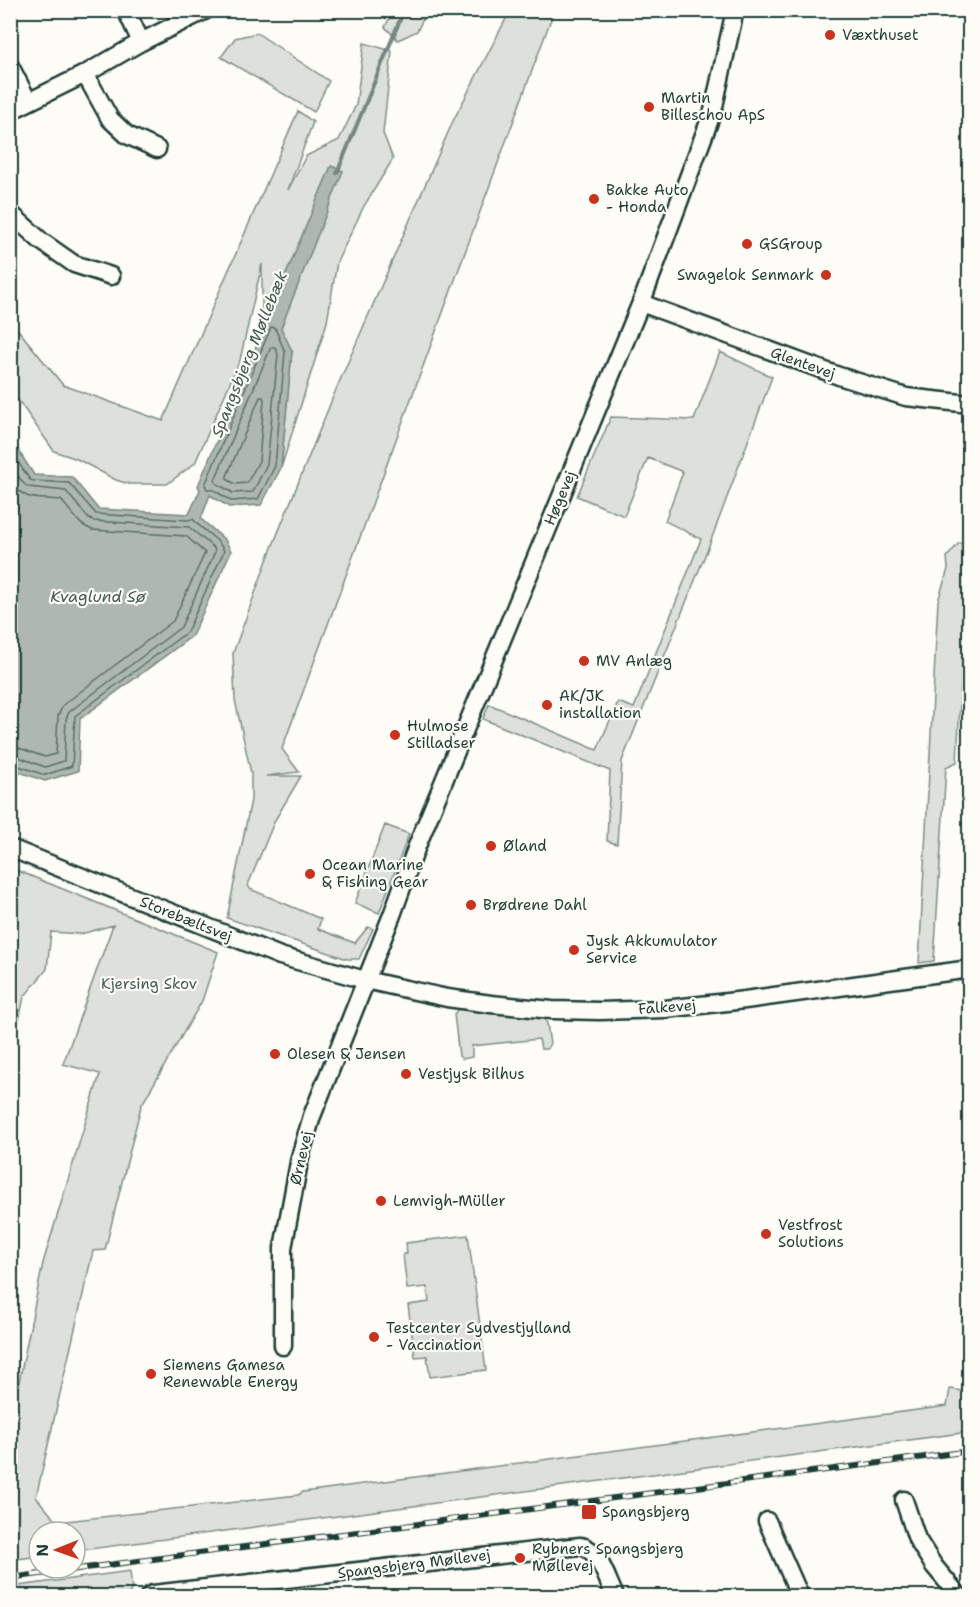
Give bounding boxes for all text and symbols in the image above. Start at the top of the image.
place label: Væxthuset [842,25,919,45]
marker: Væxthuset [823,28,837,42]
place label: Martin Billeschou ApS [661,88,765,125]
marker: Martin Billeschou ApS [642,100,656,114]
place label: Bakke Auto - Honda [606,180,689,217]
marker: Bakke Auto - Honda [587,192,601,206]
place label: GSGroup [759,234,822,254]
marker: GSGroup [740,237,754,251]
place label: Swagelok Senmark [677,265,814,285]
water label: Spangsbjerg Møllebæk [206,268,292,440]
marker: Swagelok Senmark [819,268,833,282]
street label: Glentevej [768,342,838,384]
street label: Høgevej [540,468,580,528]
water label: Kvaglund Sø [50,586,147,607]
place label: MV Anlæg [596,651,672,671]
marker: MV Anlæg [577,654,591,668]
place label: AK/JK installation [559,686,641,723]
marker: AK/JK installation [540,698,554,712]
place label: Hulmose Stilladser [407,716,476,753]
marker: Hulmose Stilladser [388,728,402,742]
place label: Øland [503,836,547,856]
marker: Øland [484,839,498,853]
place label: Ocean Marine & Fishing Gear [322,855,428,892]
marker: Ocean Marine & Fishing Gear [303,867,317,881]
street label: Storebæltsvej [137,891,235,947]
place label: Brødrene Dahl [483,895,587,915]
marker: Brødrene Dahl [464,898,478,912]
place label: Jysk Akkumulator Service [586,931,718,968]
marker: Jysk Akkumulator Service [567,943,581,957]
park label: Kjersing Skov [101,974,197,994]
street label: Falkevej [637,995,697,1019]
place label: Olesen & Jensen [287,1044,406,1064]
marker: Olesen & Jensen [268,1047,282,1061]
place label: Vestjysk Bilhus [418,1064,525,1084]
marker: Vestjysk Bilhus [399,1067,413,1081]
street label: Ørnevej [285,1129,317,1187]
place label: Lemvigh-Müller [393,1191,506,1211]
marker: Lemvigh-Müller [374,1194,388,1208]
place label: Vestfrost Solutions [778,1215,844,1252]
marker: Vestfrost Solutions [759,1227,773,1241]
place label: Testcenter Sydvestjylland - Vaccination [386,1318,572,1355]
marker: Testcenter Sydvestjylland - Vaccination [367,1330,381,1344]
place label: Siemens Gamesa Renewable Energy [163,1355,298,1392]
marker: Siemens Gamesa Renewable Energy [144,1367,158,1381]
place label: Spangsbjerg [602,1502,690,1522]
marker: Spangsbjerg [580,1503,598,1521]
north arrow [27,1520,87,1580]
place label: Rybners Spangsbjerg Møllevej [532,1539,683,1576]
text: N [32,1544,53,1557]
street label: Spangsbjerg Møllevej [336,1545,492,1583]
marker: Rybners Spangsbjerg Møllevej [513,1551,527,1565]

